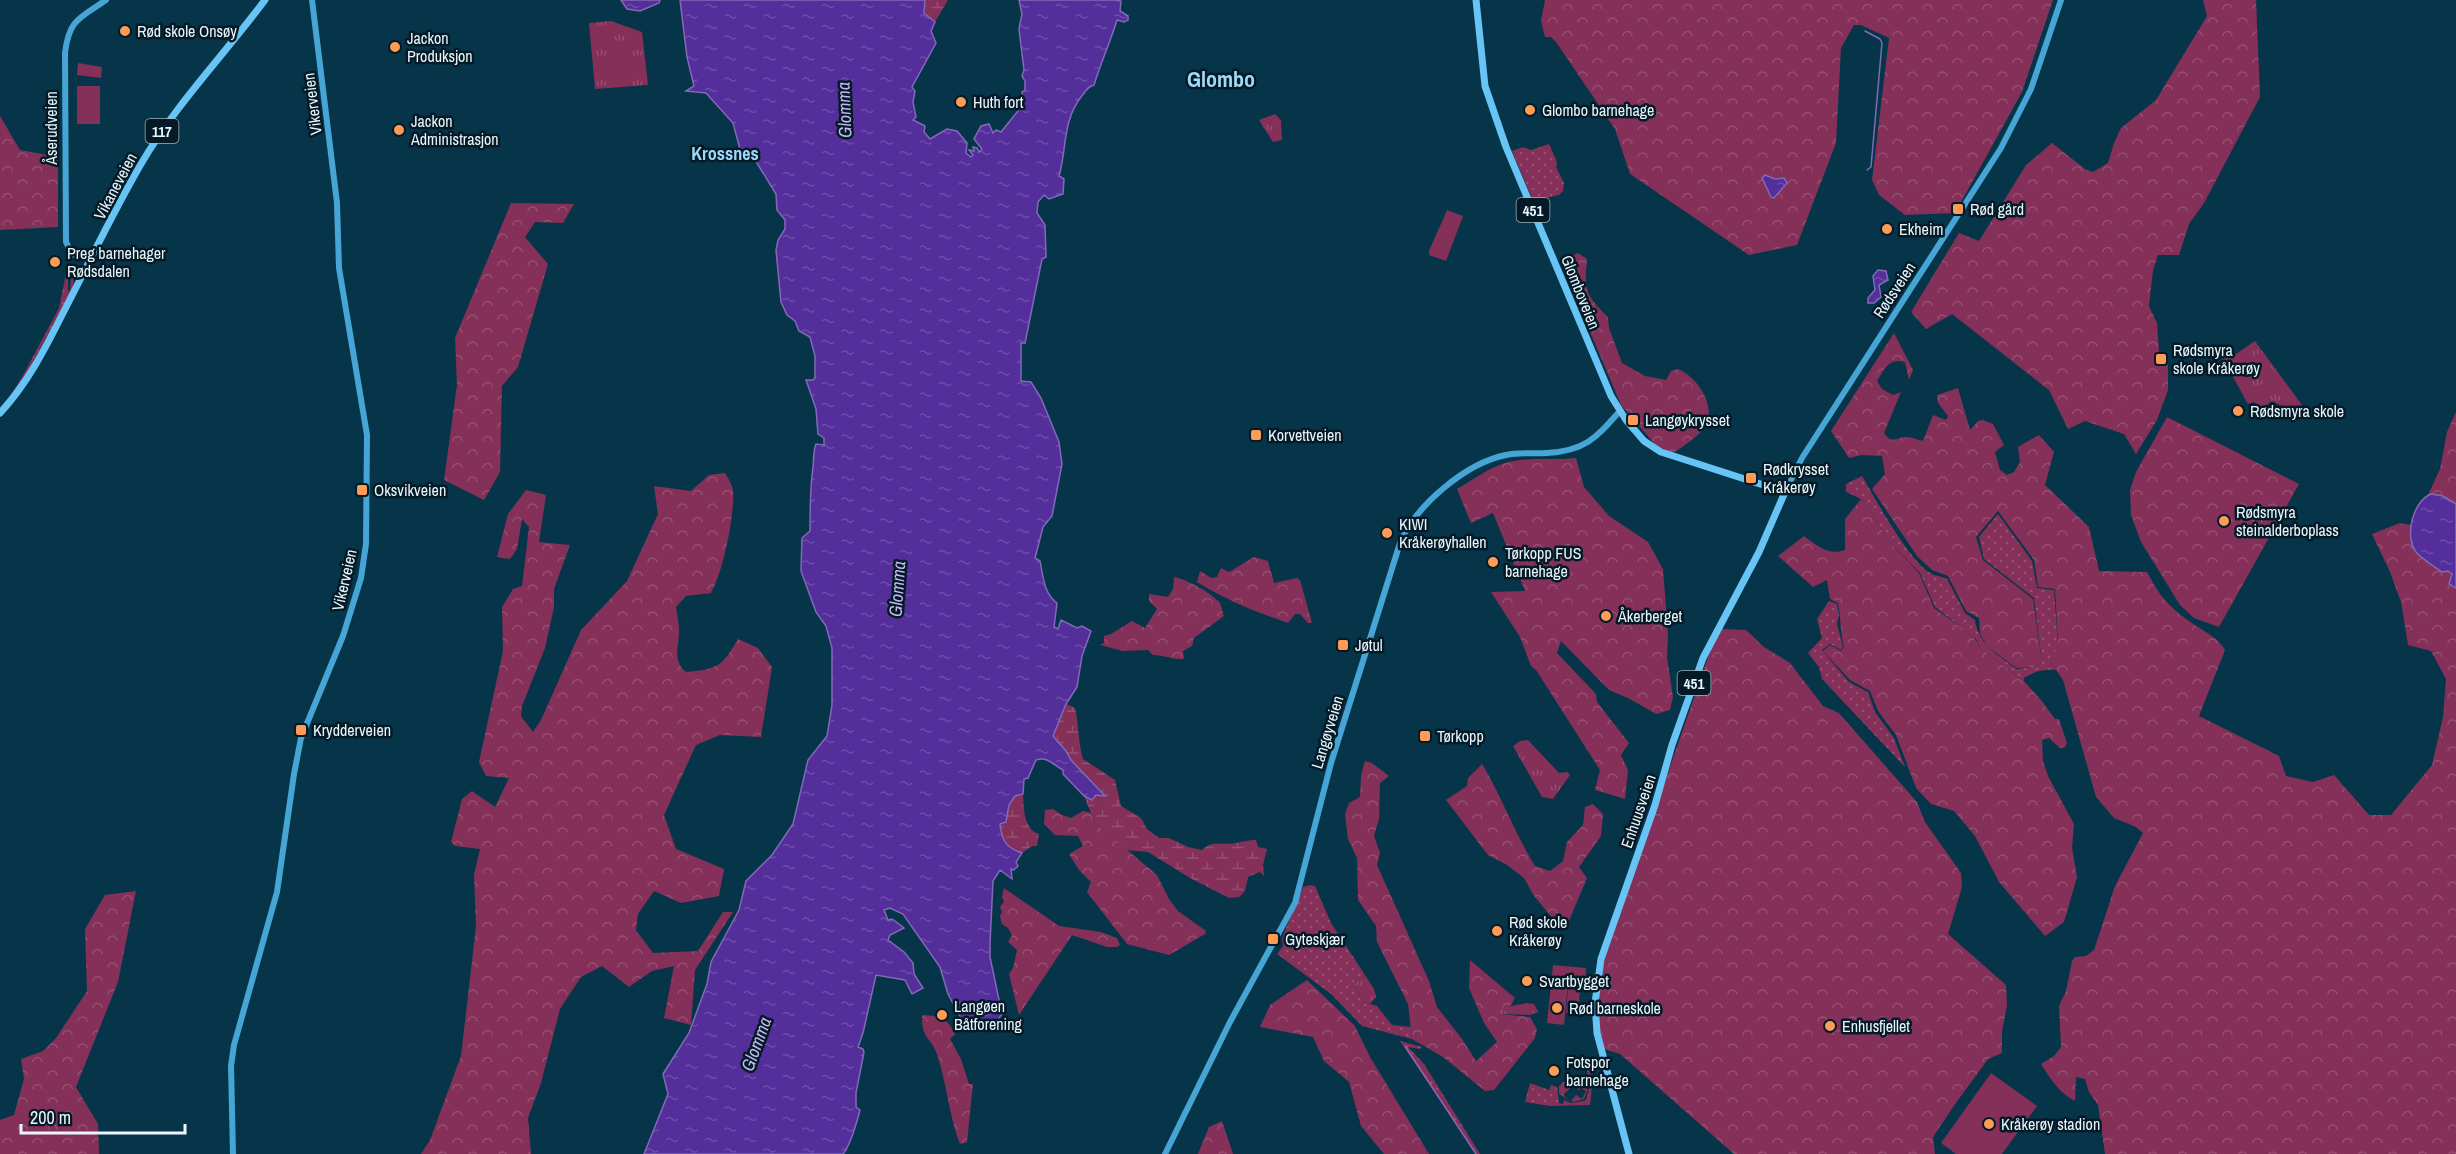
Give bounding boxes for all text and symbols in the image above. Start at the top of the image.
place label: Rød skole Onsøy [137,20,237,42]
marker: Rød skole Onsøy [118,24,132,38]
place label: Jackon Produksjon [407,27,473,67]
marker: Jackon Produksjon [388,40,402,54]
district label: Glombo [1187,64,1255,94]
street label: Vikerveien [297,72,327,136]
water label: Glomma [831,82,857,138]
street label: Åserudveien [40,91,62,166]
place label: Huth fort [973,91,1024,113]
marker: Huth fort [954,95,968,109]
place label: Glombo barnehage [1542,99,1654,121]
marker: Glombo barnehage [1523,103,1537,117]
place label: Jackon Administrasjon [410,110,499,150]
road number: 117 [146,119,178,143]
marker: Jackon Administrasjon [392,123,406,137]
district label: Krossnes [691,141,759,166]
street label: Vikaneveien [88,149,142,223]
road number: 451 [1516,198,1550,222]
place label: Rød gård [1970,198,2024,220]
marker: Rød gård [1951,202,1965,216]
place label: Ekheim [1899,218,1943,240]
marker: Ekheim [1880,222,1894,236]
place label: Preg barnehager Rødsdalen [67,242,166,282]
street label: Glomboveien [1556,252,1606,332]
marker: Preg barnehager Rødsdalen [48,255,62,269]
street label: Rødsveien [1868,258,1920,322]
place label: Rødsmyra skole Kråkerøy [2173,339,2260,379]
marker: Rødsmyra skole Kråkerøy [2154,352,2168,366]
place label: Rødsmyra skole [2250,400,2344,422]
marker: Rødsmyra skole [2231,404,2245,418]
place label: Langøykrysset [1645,409,1730,431]
marker: Langøykrysset [1626,413,1640,427]
place label: Korvettveien [1268,424,1342,446]
marker: Korvettveien [1249,428,1263,442]
place label: Rødkrysset Kråkerøy [1763,458,1829,498]
marker: Rødkrysset Kråkerøy [1744,471,1758,485]
place label: Oksvikveien [374,479,446,501]
marker: Oksvikveien [355,483,369,497]
place label: Rødsmyra steinalderboplass [2236,501,2339,541]
place label: KIWI Kråkerøyhallen [1399,513,1487,553]
marker: Rødsmyra steinalderboplass [2217,514,2231,528]
marker: KIWI Kråkerøyhallen [1380,526,1394,540]
place label: Tørkopp FUS barnehage [1505,542,1582,582]
street label: Vikerveien [326,547,362,613]
marker: Tørkopp FUS barnehage [1486,555,1500,569]
water label: Glomma [883,560,911,618]
place label: Åkerberget [1617,605,1683,627]
marker: Åkerberget [1599,609,1613,623]
place label: Jøtul [1355,634,1383,656]
marker: Jøtul [1336,638,1350,652]
road number: 451 [1678,671,1710,695]
street label: Langøyveien [1305,693,1349,771]
place label: Krydderveien [313,719,391,741]
marker: Krydderveien [294,723,308,737]
place label: Tørkopp [1437,725,1484,747]
marker: Tørkopp [1418,729,1432,743]
street label: Enhuusveien [1615,771,1661,851]
place label: Rød skole Kråkerøy [1509,911,1567,951]
marker: Rød skole Kråkerøy [1490,924,1504,938]
place label: Gyteskjær [1285,928,1345,950]
marker: Gyteskjær [1266,932,1280,946]
place label: Svartbygget [1539,970,1609,992]
marker: Svartbygget [1520,974,1534,988]
place label: Langøen Båtforening [954,995,1023,1035]
place label: Rød barneskole [1569,997,1661,1019]
marker: Rød barneskole [1550,1001,1564,1015]
marker: Langøen Båtforening [935,1008,949,1022]
water label: Glomma [735,1014,777,1074]
place label: Enhusfjellet [1842,1015,1910,1037]
marker: Enhusfjellet [1823,1019,1837,1033]
place label: Fotspor barnehage [1566,1051,1629,1091]
marker: Fotspor barnehage [1547,1064,1561,1078]
scale bar [21,1097,184,1135]
text: 200 m [30,1105,71,1130]
place label: Kråkerøy stadion [2001,1113,2100,1135]
marker: Kråkerøy stadion [1982,1117,1996,1131]

